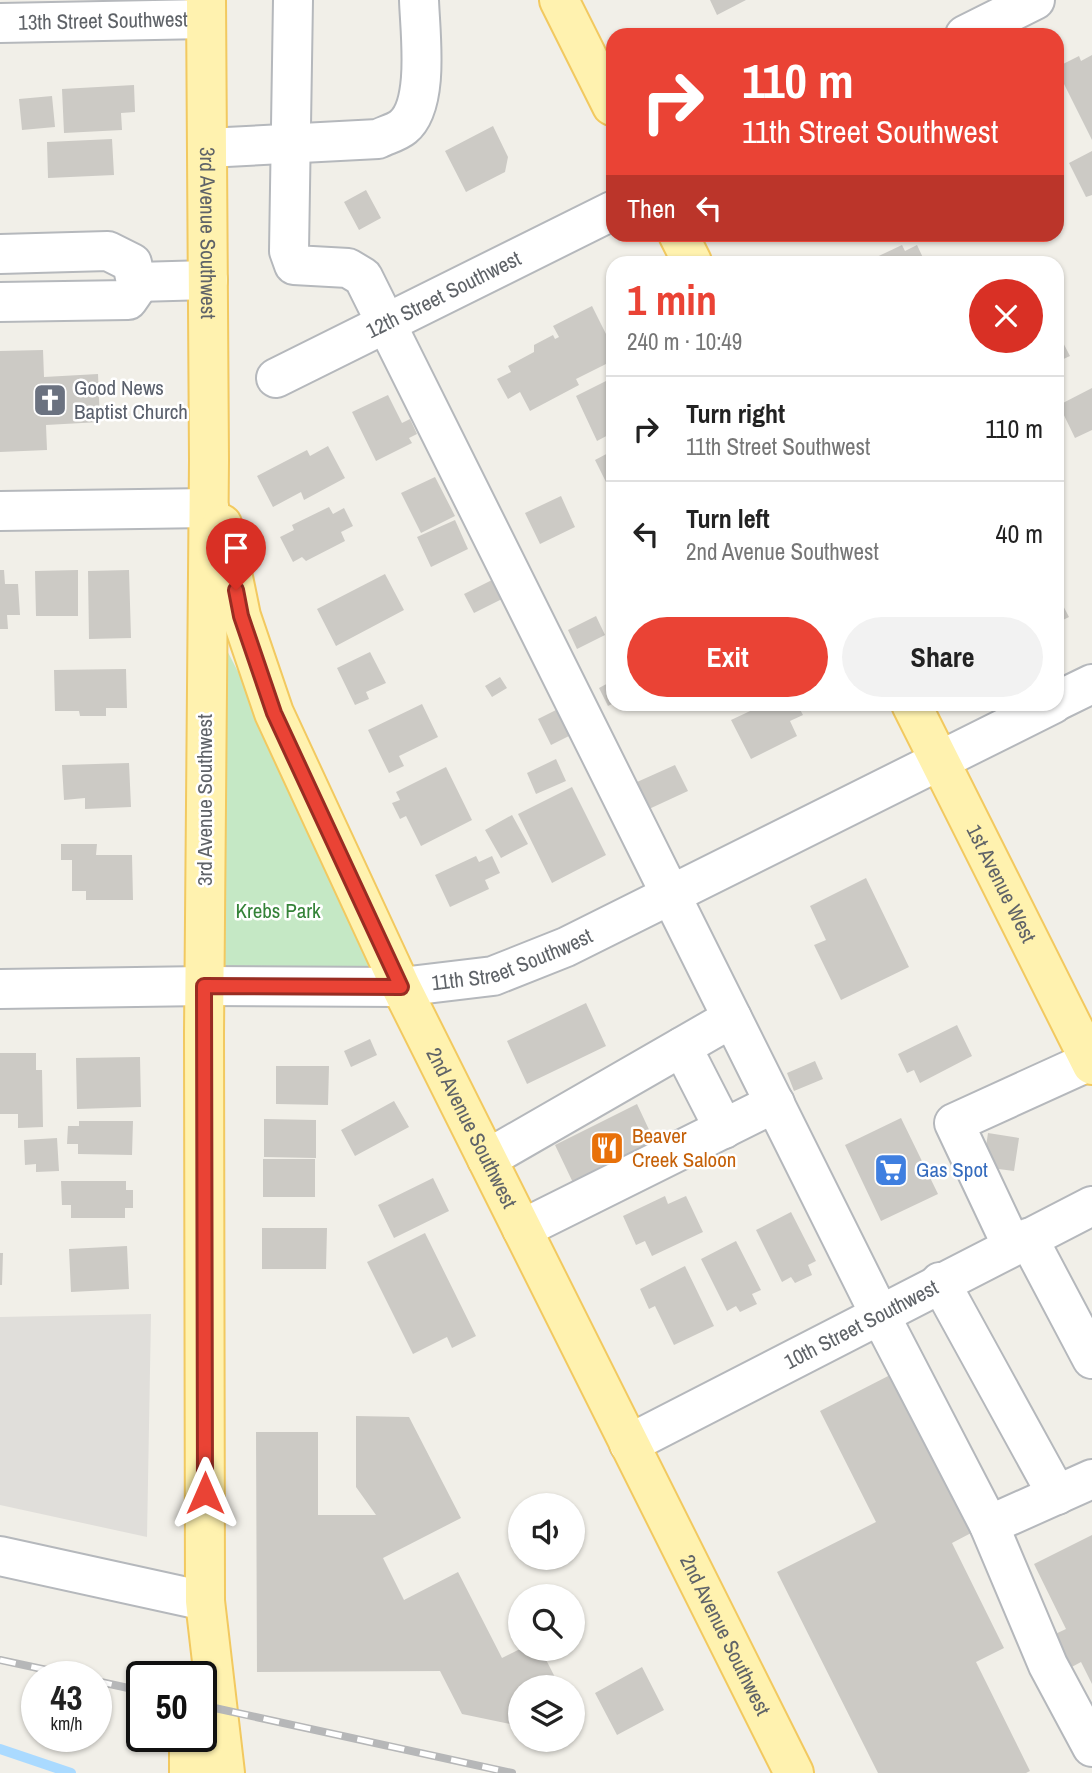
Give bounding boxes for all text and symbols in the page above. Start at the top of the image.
street label: 13th Street Southwest [18,4,188,37]
text: 110 m [742,47,854,113]
icon: right [627,56,718,147]
text: 11th Street Southwest [742,110,998,153]
street label: 3rd Avenue Southwest [193,147,223,319]
icon: left [690,189,728,227]
text: Then [627,191,676,226]
street label: 12th Street Southwest [361,244,526,345]
text: 1 min [627,272,717,328]
button: close [969,279,1043,353]
text: 240 m · 10:49 [627,326,742,357]
place label: Good News Baptist Church [74,373,188,426]
church icon: Good News Baptist Church [31,381,69,419]
text: Turn right [686,396,785,431]
icon: right [627,410,665,448]
text: 110 m [985,411,1043,446]
text: 11th Street Southwest [686,431,870,462]
text: Turn left [686,501,770,536]
icon: left [627,515,665,553]
text: 40 m [996,516,1043,551]
pin [206,518,266,590]
icon: arrive [217,529,255,567]
text: 2nd Avenue Southwest [686,536,879,567]
button: Exit [627,617,828,697]
button: Share [842,617,1043,697]
street label: 3rd Avenue Southwest [190,714,219,886]
street label: 1st Avenue West [960,819,1043,948]
park label: Krebs Park [235,896,321,925]
street label: 11th Street Southwest [430,921,597,997]
street label: 2nd Avenue Southwest [420,1043,524,1213]
place label: Beaver Creek Saloon [632,1121,736,1174]
restaurant icon: Beaver Creek Saloon [588,1129,626,1167]
supermarket icon: Gas Spot [872,1151,910,1189]
place label: Gas Spot [916,1155,988,1184]
street label: 10th Street Southwest [779,1272,943,1376]
position arrow [168,1456,242,1530]
map controls [508,1493,585,1752]
button: sound [508,1493,585,1570]
street label: 2nd Avenue Southwest [673,1550,778,1720]
button: search [508,1584,585,1661]
speed limit sign: 50 [126,1661,217,1752]
text: 43 [51,1674,82,1721]
button: layers [508,1675,585,1752]
text: km/h [51,1711,83,1736]

